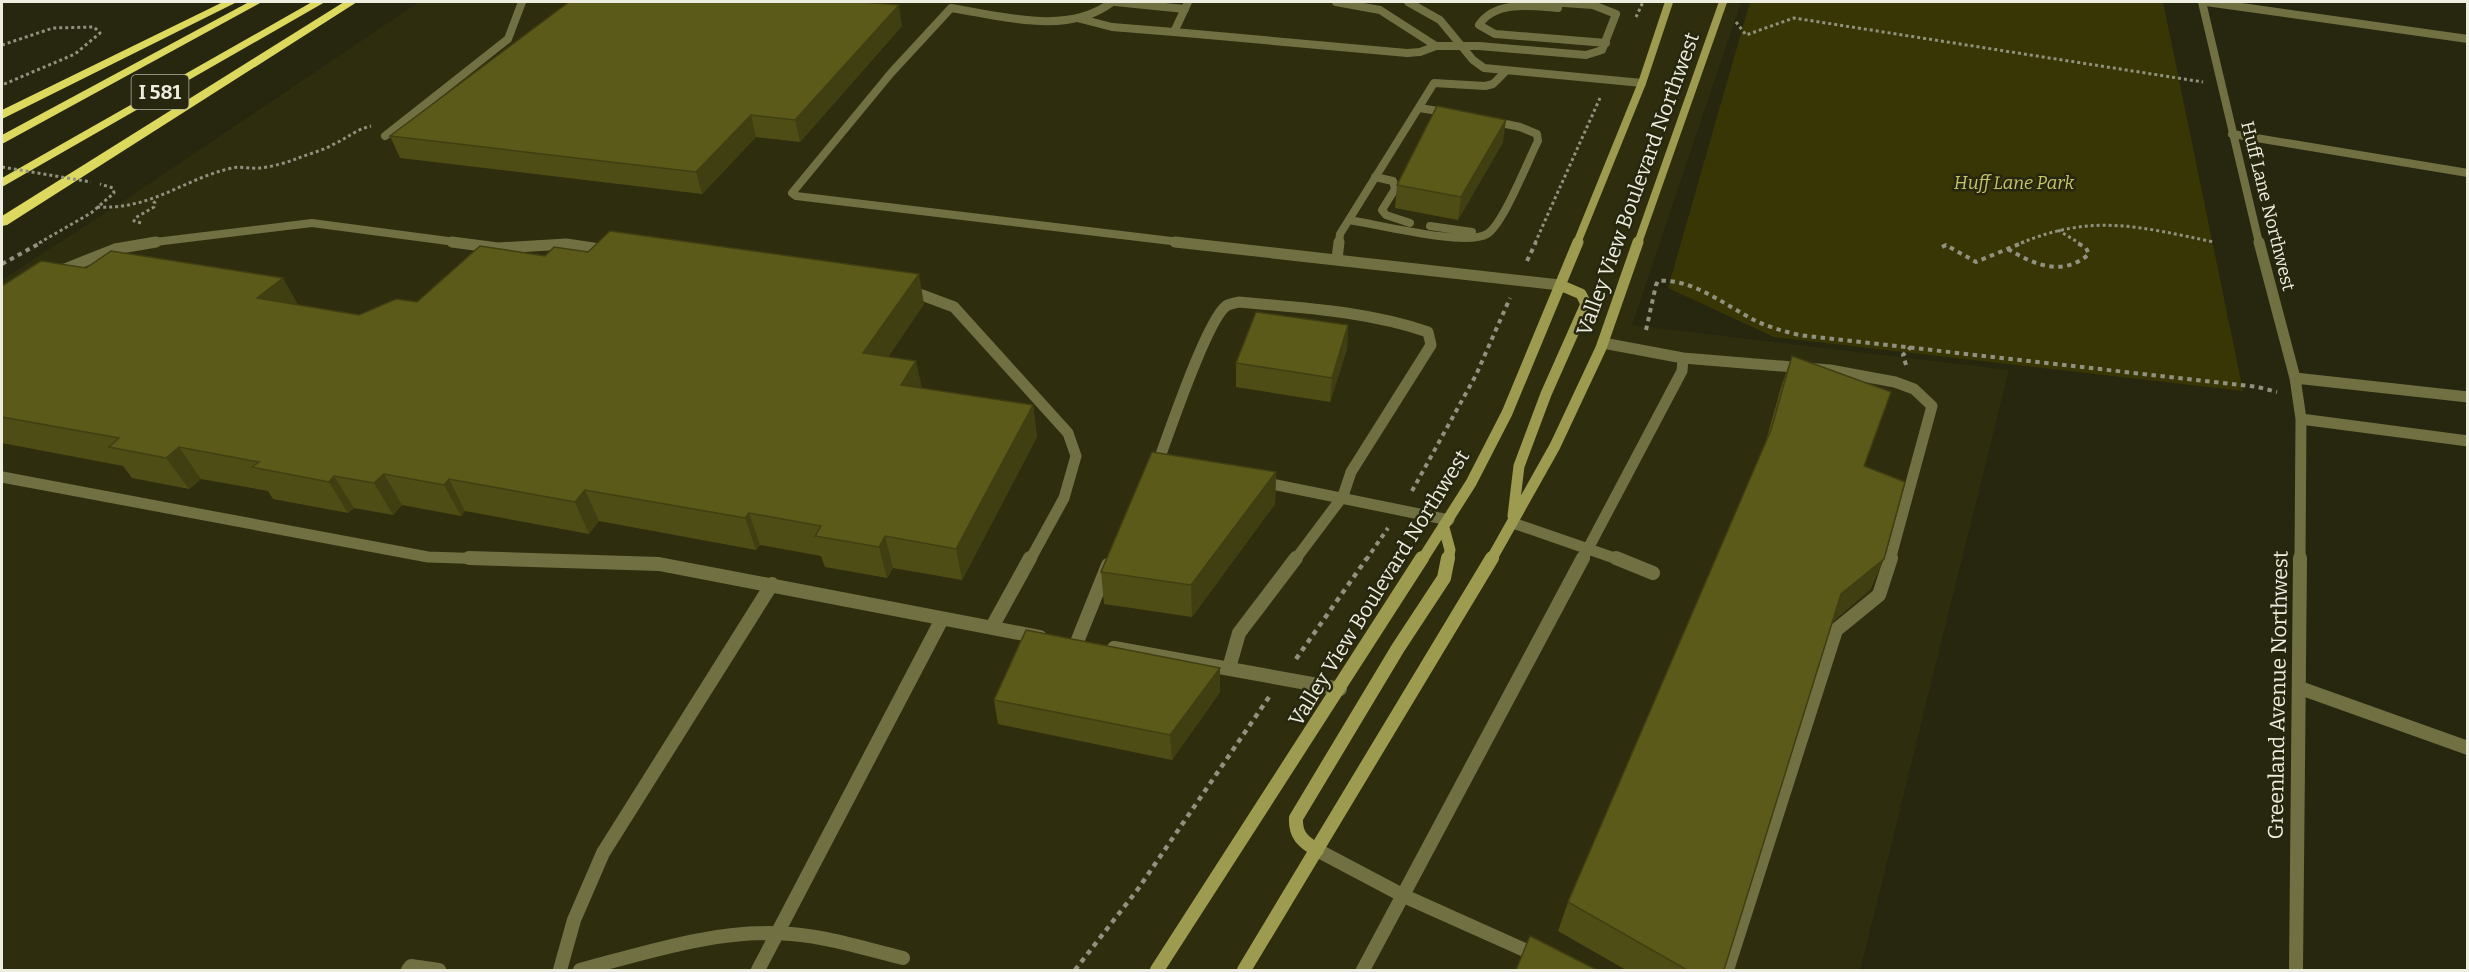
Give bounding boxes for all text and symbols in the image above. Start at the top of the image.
street label: Valley View Boulevard Northwest [1571,28,1705,339]
road number: I 581 [132,75,188,109]
street label: Huff Lane Northwest [2236,119,2300,294]
park label: Huff Lane Park [1954,172,2074,194]
street label: Valley View Boulevard Northwest [1283,445,1475,731]
street label: Greenland Avenue Northwest [2262,550,2294,840]

